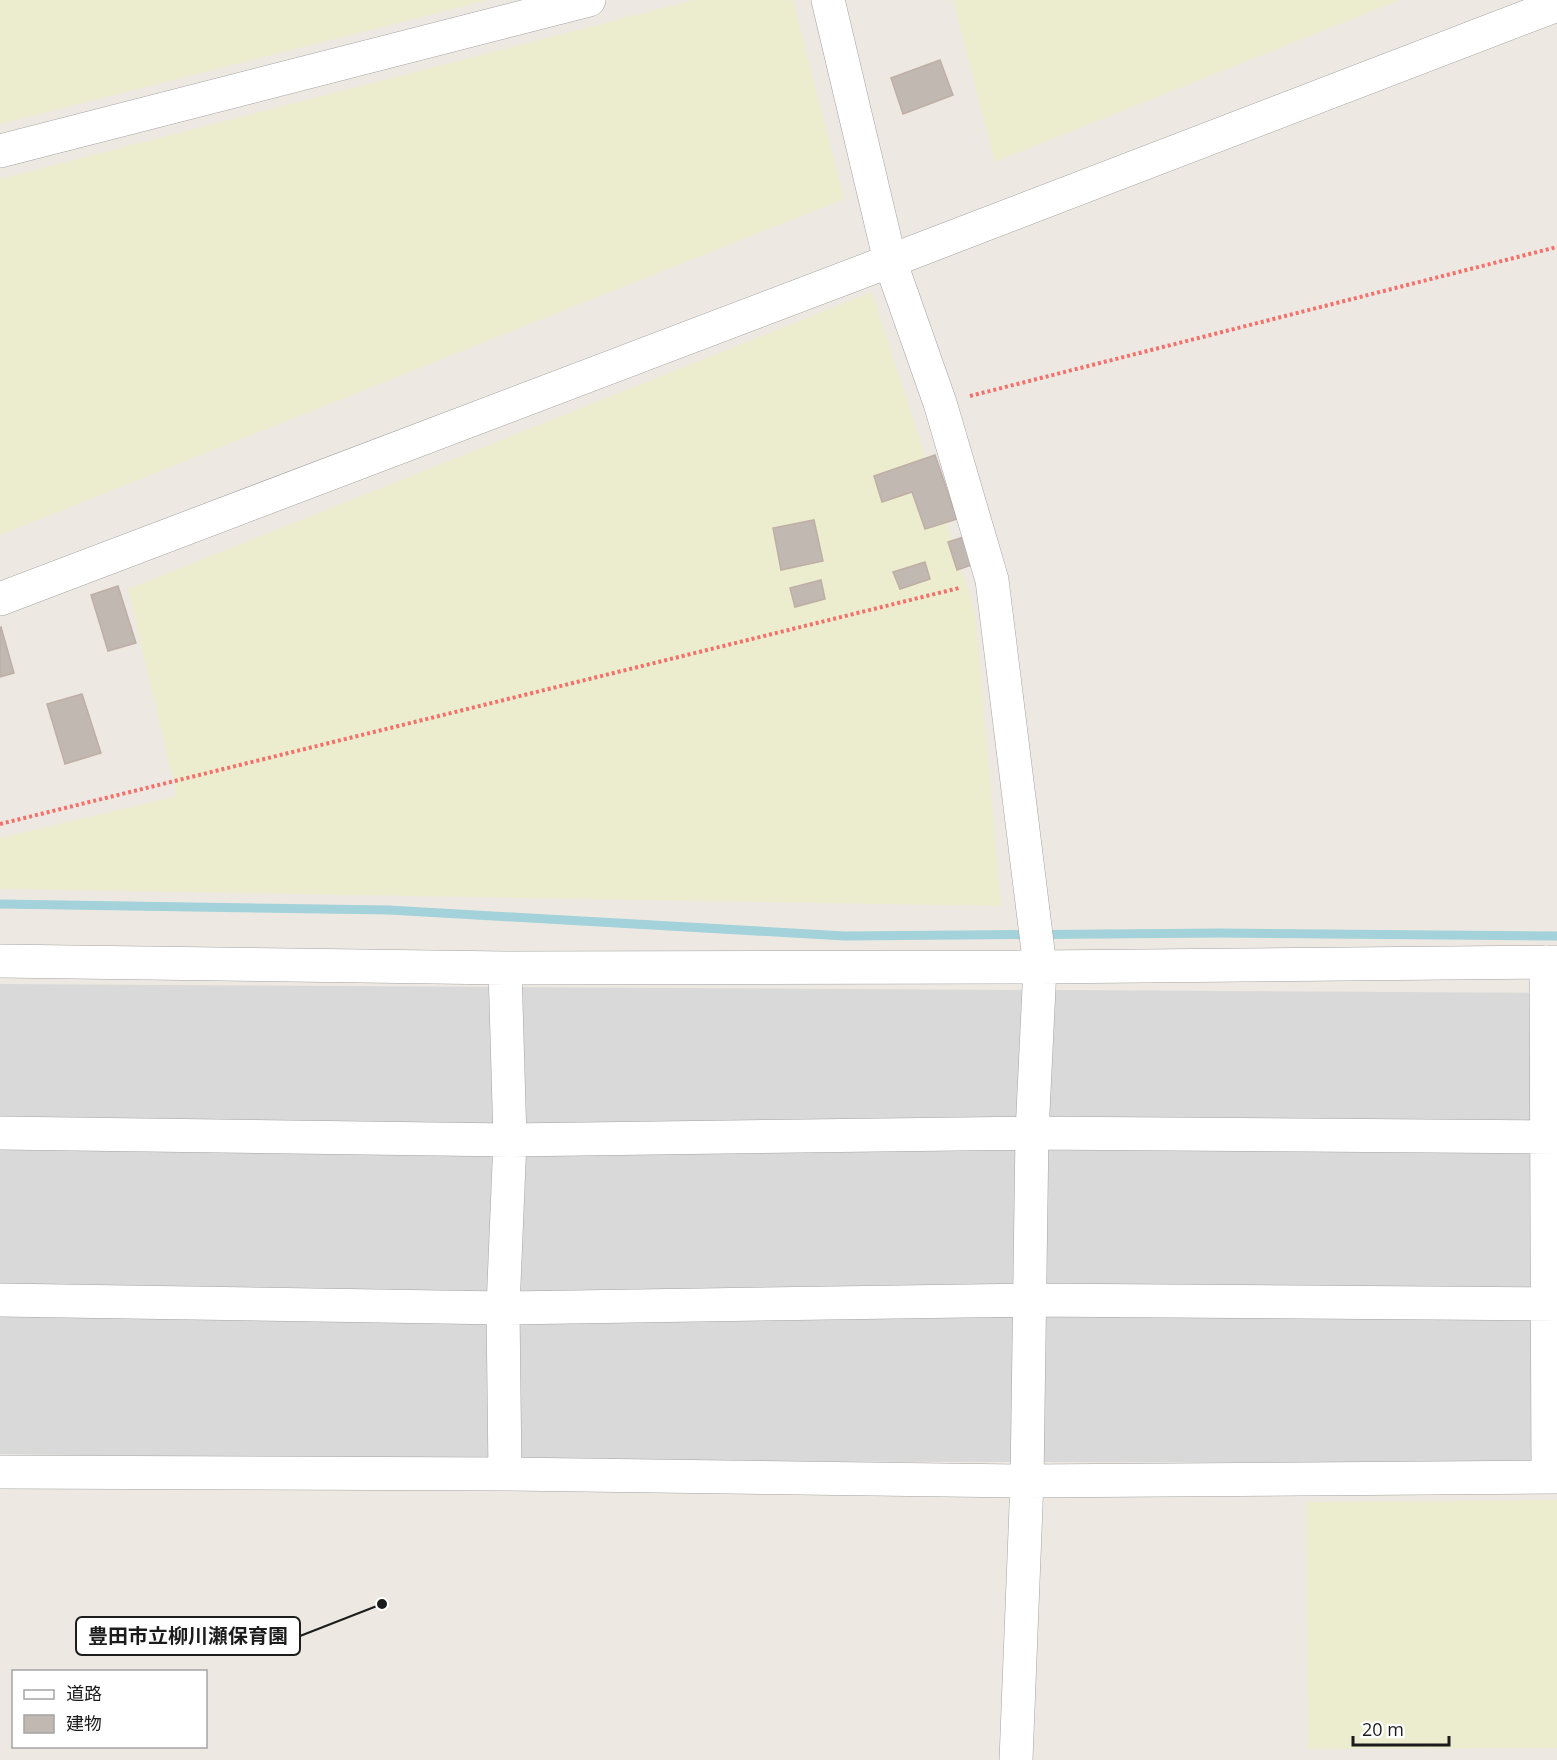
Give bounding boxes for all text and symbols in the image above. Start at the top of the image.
callout: 豊田市立柳川瀬保育園 [76,1617,300,1655]
text: 豊田市立柳川瀬保育園 [88,1622,288,1649]
legend [12,1670,207,1748]
text: 道路 [66,1681,102,1705]
scale bar [1353,1709,1449,1747]
text: 建物 [66,1711,102,1735]
text: 20 m [1362,1717,1404,1741]

